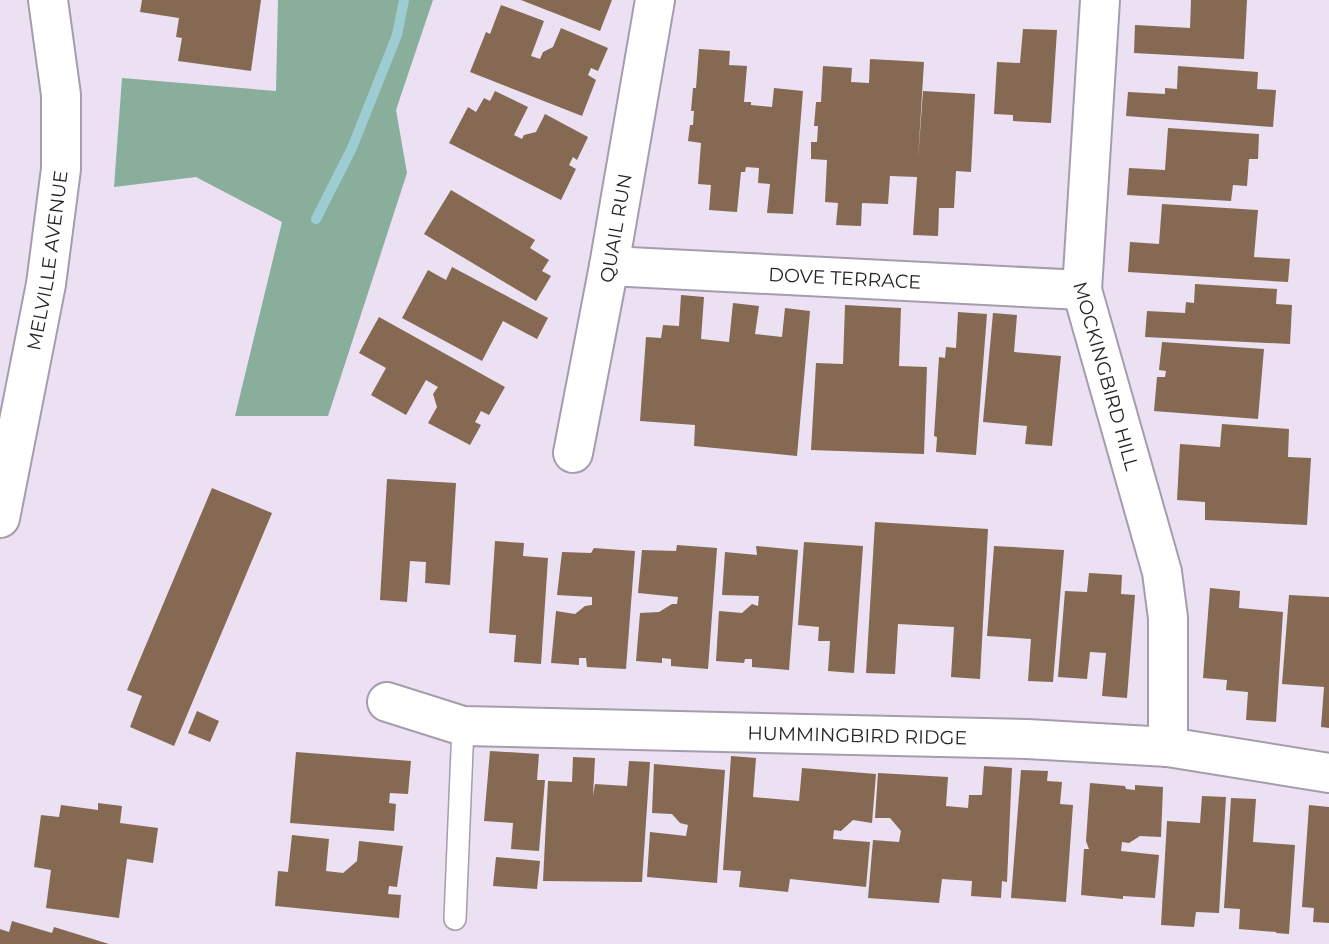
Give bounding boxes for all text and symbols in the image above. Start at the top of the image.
street label: MELVILLE AVENUE [22,169,73,352]
street label: QUAIL RUN [595,172,637,285]
street label: DOVE TERRACE [768,263,922,294]
street label: MOCKINGBIRD HILL [1068,279,1144,474]
street label: HUMMINGBIRD RIDGE [747,722,967,750]

